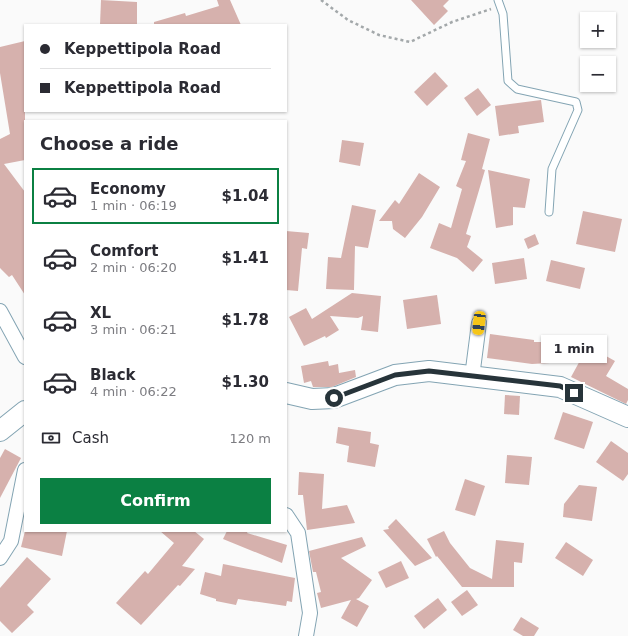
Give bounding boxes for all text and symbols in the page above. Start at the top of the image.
map controls [580,12,616,92]
button: + [580,12,616,48]
text: Keppettipola Road [64,40,221,58]
button: − [580,56,616,92]
text: Keppettipola Road [64,79,221,97]
text: Choose a ride [40,133,179,154]
icon: car [42,178,78,214]
text: Economy [90,180,166,198]
text: $1.04 [222,187,269,205]
text: 1 min · 06:19 [90,198,177,213]
icon: car [42,240,78,276]
text: Comfort [90,242,158,260]
text: $1.41 [222,249,269,267]
text: 2 min · 06:20 [90,260,177,275]
icon: car [42,302,78,338]
text: XL [90,304,111,322]
car [472,310,486,336]
text: $1.78 [222,311,269,329]
text: 3 min · 06:21 [90,322,177,337]
callout: 1 min [541,335,607,363]
text: 1 min [554,341,594,356]
icon: car [42,364,78,400]
text: Black [90,366,136,384]
text: $1.30 [222,373,269,391]
text: 4 min · 06:22 [90,384,177,399]
route end [565,384,583,402]
route start [325,389,343,407]
icon: cash [40,427,62,449]
text: Cash [72,429,109,447]
text: 120 m [229,431,271,446]
button: Confirm [40,478,271,524]

